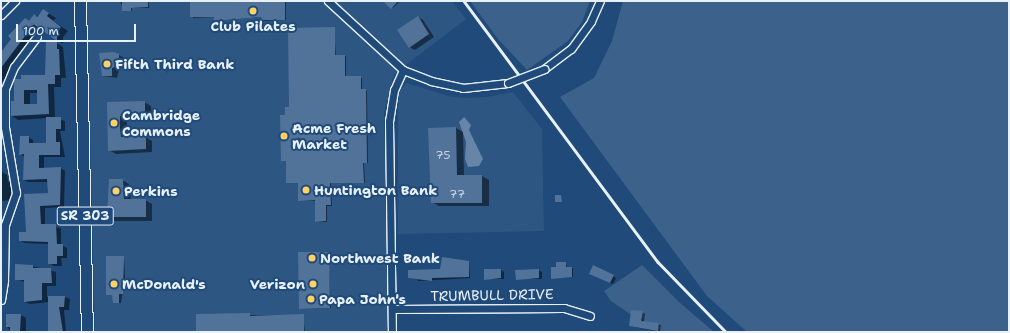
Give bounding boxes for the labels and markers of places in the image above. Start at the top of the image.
marker: Club Pilates [248,6,258,16]
place label: Club Pilates [210,18,296,34]
place label: Fifth Third Bank [115,56,234,72]
marker: Fifth Third Bank [102,59,112,69]
place label: Cambridge Commons [122,107,200,140]
marker: Cambridge Commons [109,118,119,128]
place label: Acme Fresh Market [292,120,376,152]
marker: Acme Fresh Market [279,131,289,141]
place label: Huntington Bank [314,182,437,198]
place label: Perkins [124,183,178,199]
marker: Huntington Bank [301,185,311,195]
marker: Perkins [111,186,121,196]
place label: Northwest Bank [320,250,440,266]
marker: Northwest Bank [307,253,317,263]
place label: McDonald's [122,276,206,292]
place label: Verizon [250,276,305,292]
marker: McDonald's [109,279,119,289]
marker: Verizon [308,279,318,289]
place label: Papa John's [319,291,406,307]
marker: Papa John's [306,294,316,304]

